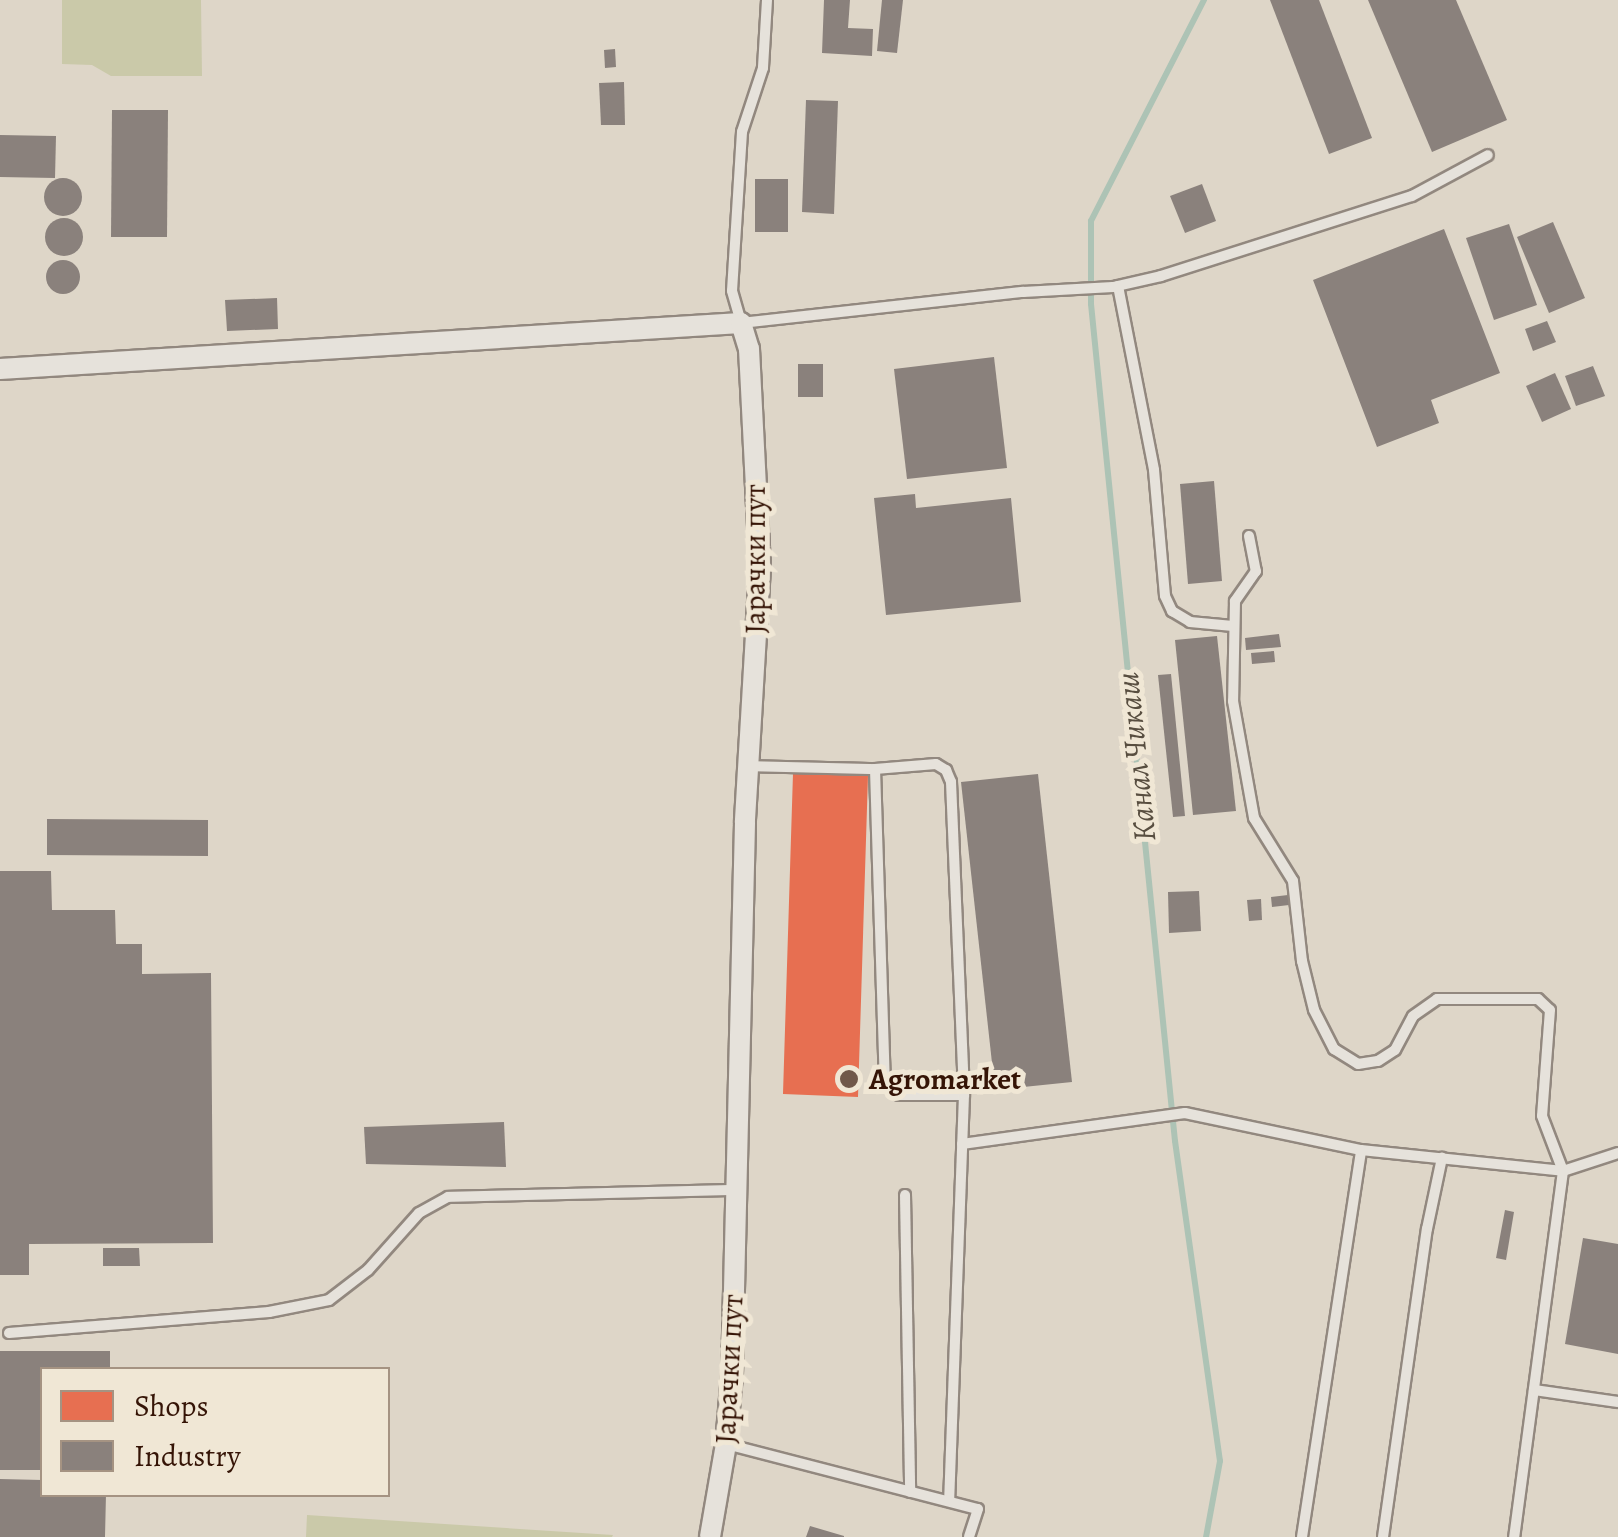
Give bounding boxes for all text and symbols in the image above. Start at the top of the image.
street label: Јарачки пут [737,484,773,634]
water label: Канал Чикаш [1108,670,1164,844]
place label: Agromarket [869,1061,1021,1097]
marker: Agromarket [838,1068,860,1090]
street label: Јарачки пут [707,1293,751,1445]
legend [40,1367,390,1497]
text: Shops [134,1386,208,1426]
text: Industry [134,1436,241,1476]

